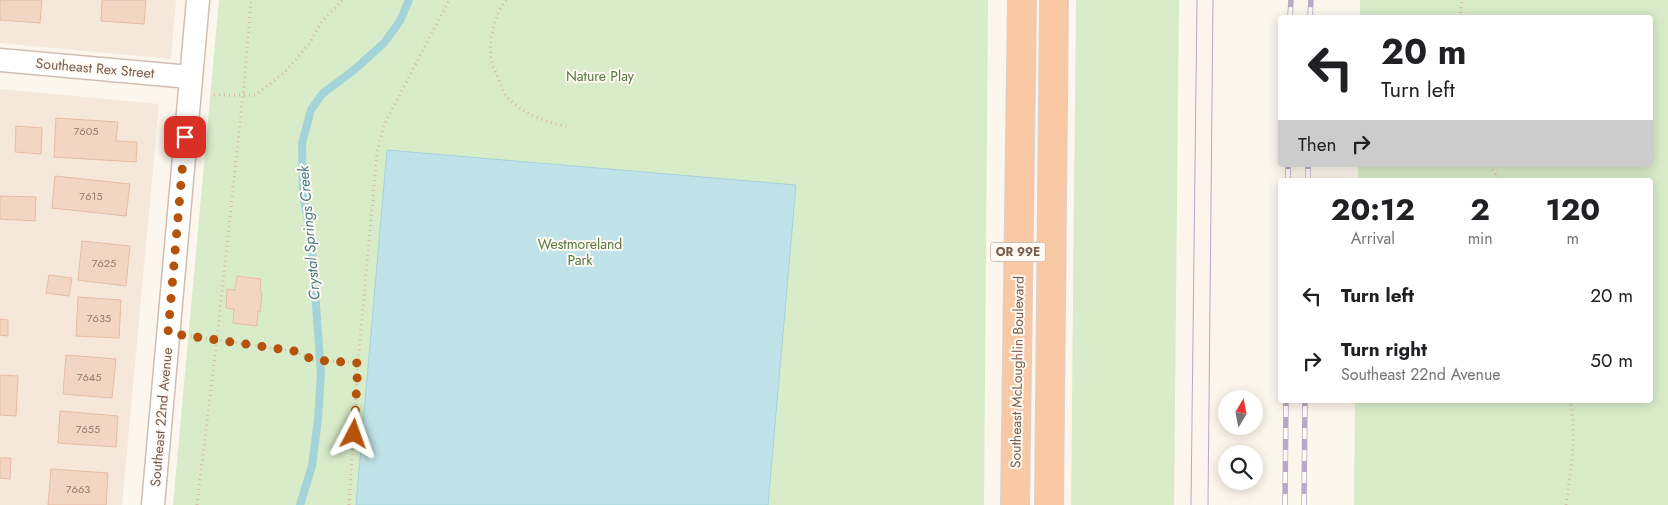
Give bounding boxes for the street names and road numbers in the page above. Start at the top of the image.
street label: Southeast Rex Street [35,53,156,83]
road number: OR 99E [990,242,1046,262]
street label: Southeast McLoughlin Boulevard [1005,276,1029,468]
street label: Southeast 22nd Avenue [145,347,177,487]

